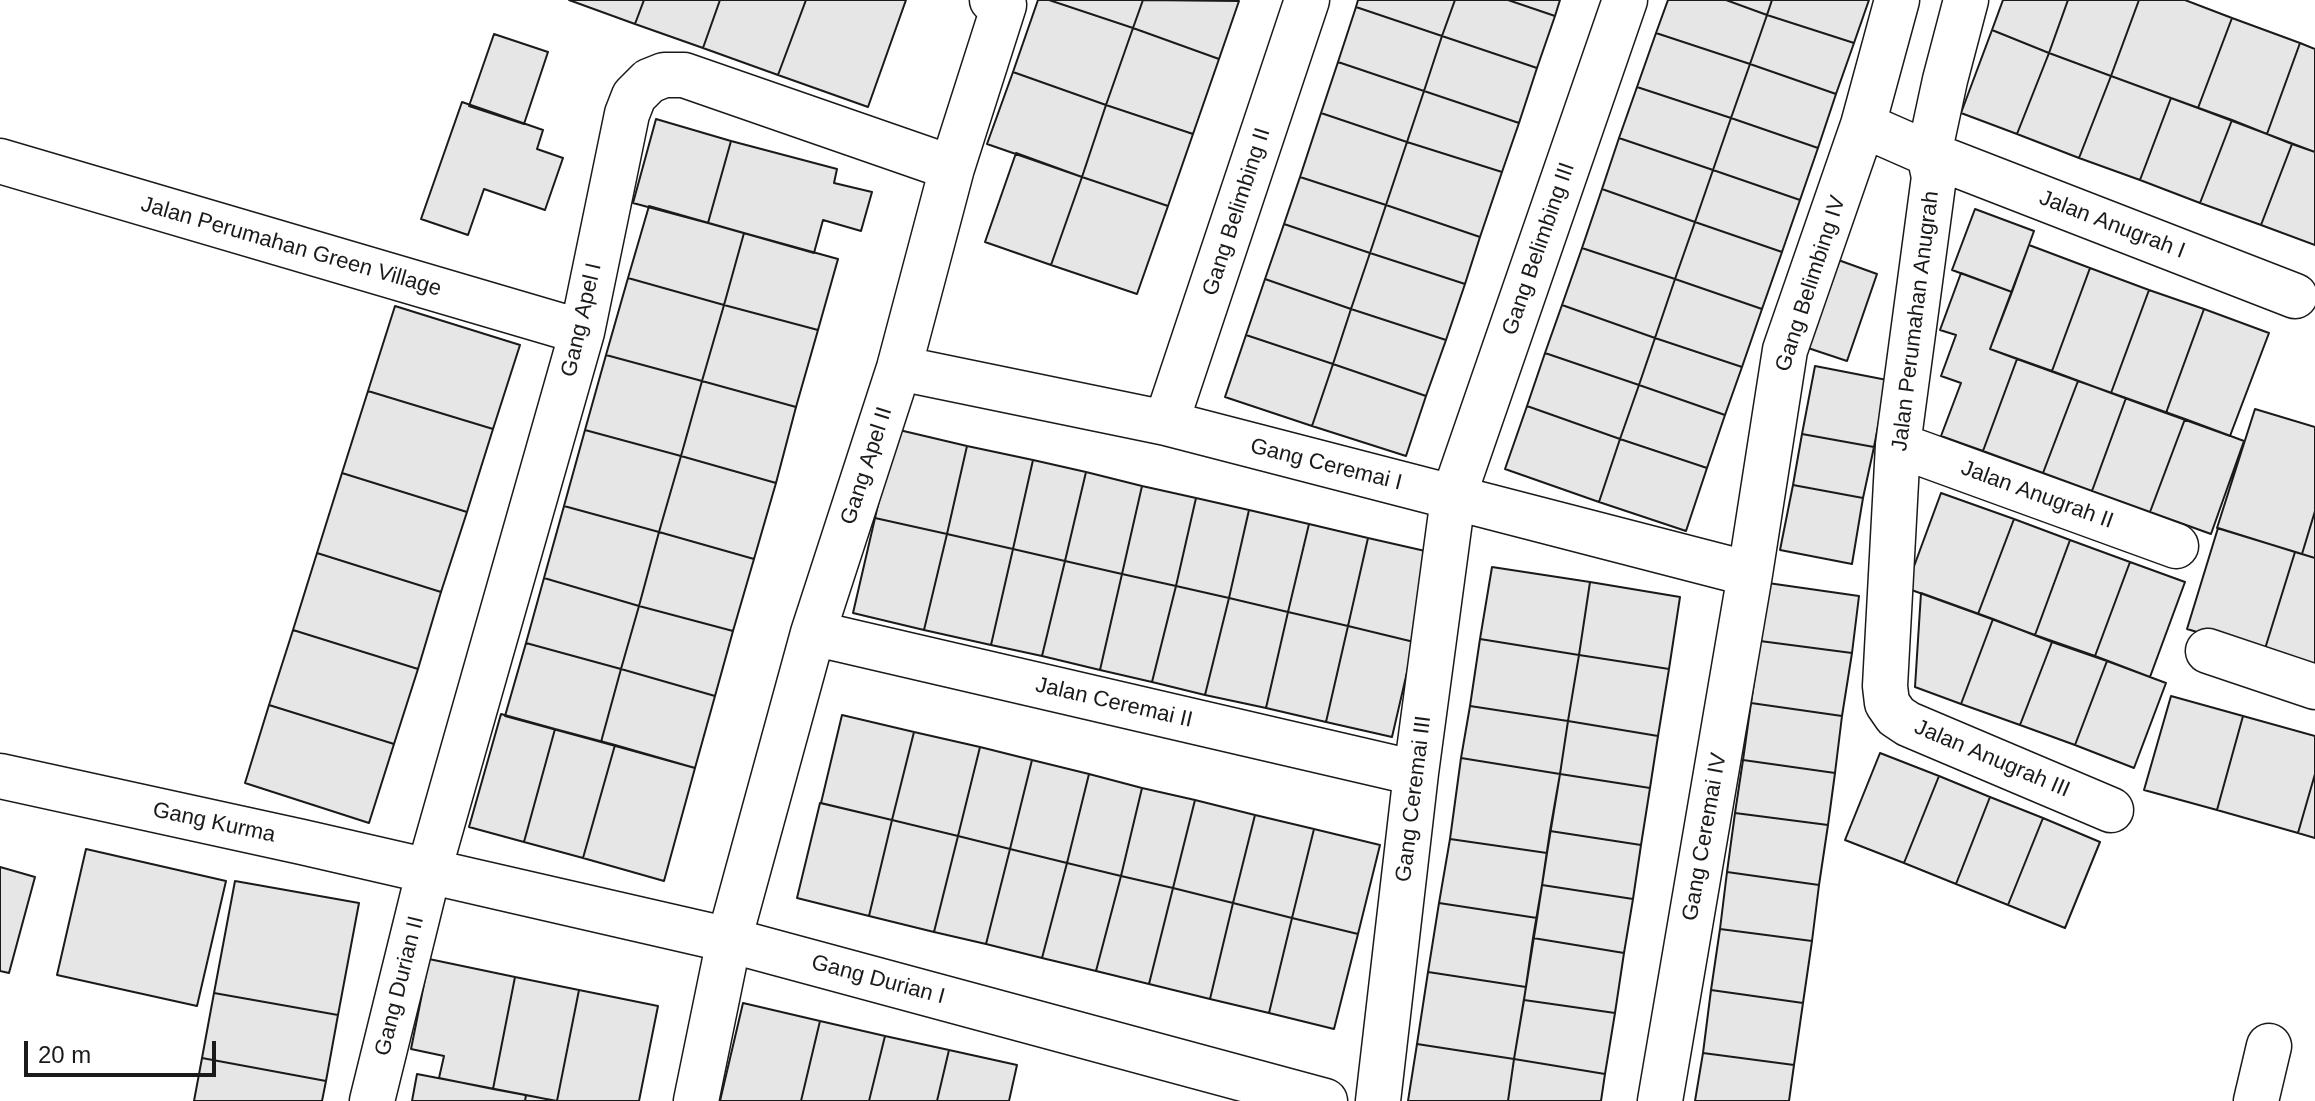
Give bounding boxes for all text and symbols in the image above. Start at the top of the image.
street label: Gang Belimbing II [1197,125,1277,299]
street label: Gang Belimbing III [1497,159,1581,339]
street label: Jalan Anugrah I [2035,185,2189,265]
street label: Jalan Perumahan Anugrah [1887,190,1945,452]
street label: Jalan Perumahan Green Village [138,191,444,303]
street label: Gang Belimbing IV [1770,193,1852,375]
street label: Gang Apel I [556,260,608,380]
street label: Gang Apel II [836,404,898,528]
street label: Gang Ceremai I [1247,433,1405,497]
street label: Jalan Anugrah II [1957,455,2117,535]
street label: Jalan Ceremai II [1033,672,1195,734]
street label: Gang Ceremai III [1391,714,1437,884]
street label: Jalan Anugrah III [1910,714,2074,804]
street label: Gang Ceremai IV [1677,751,1733,923]
street label: Gang Kurma [150,797,278,849]
street label: Gang Durian II [370,913,430,1059]
street label: Gang Durian I [808,950,948,1010]
scale bar [28,1025,220,1075]
text: 20 m [38,1041,91,1068]

